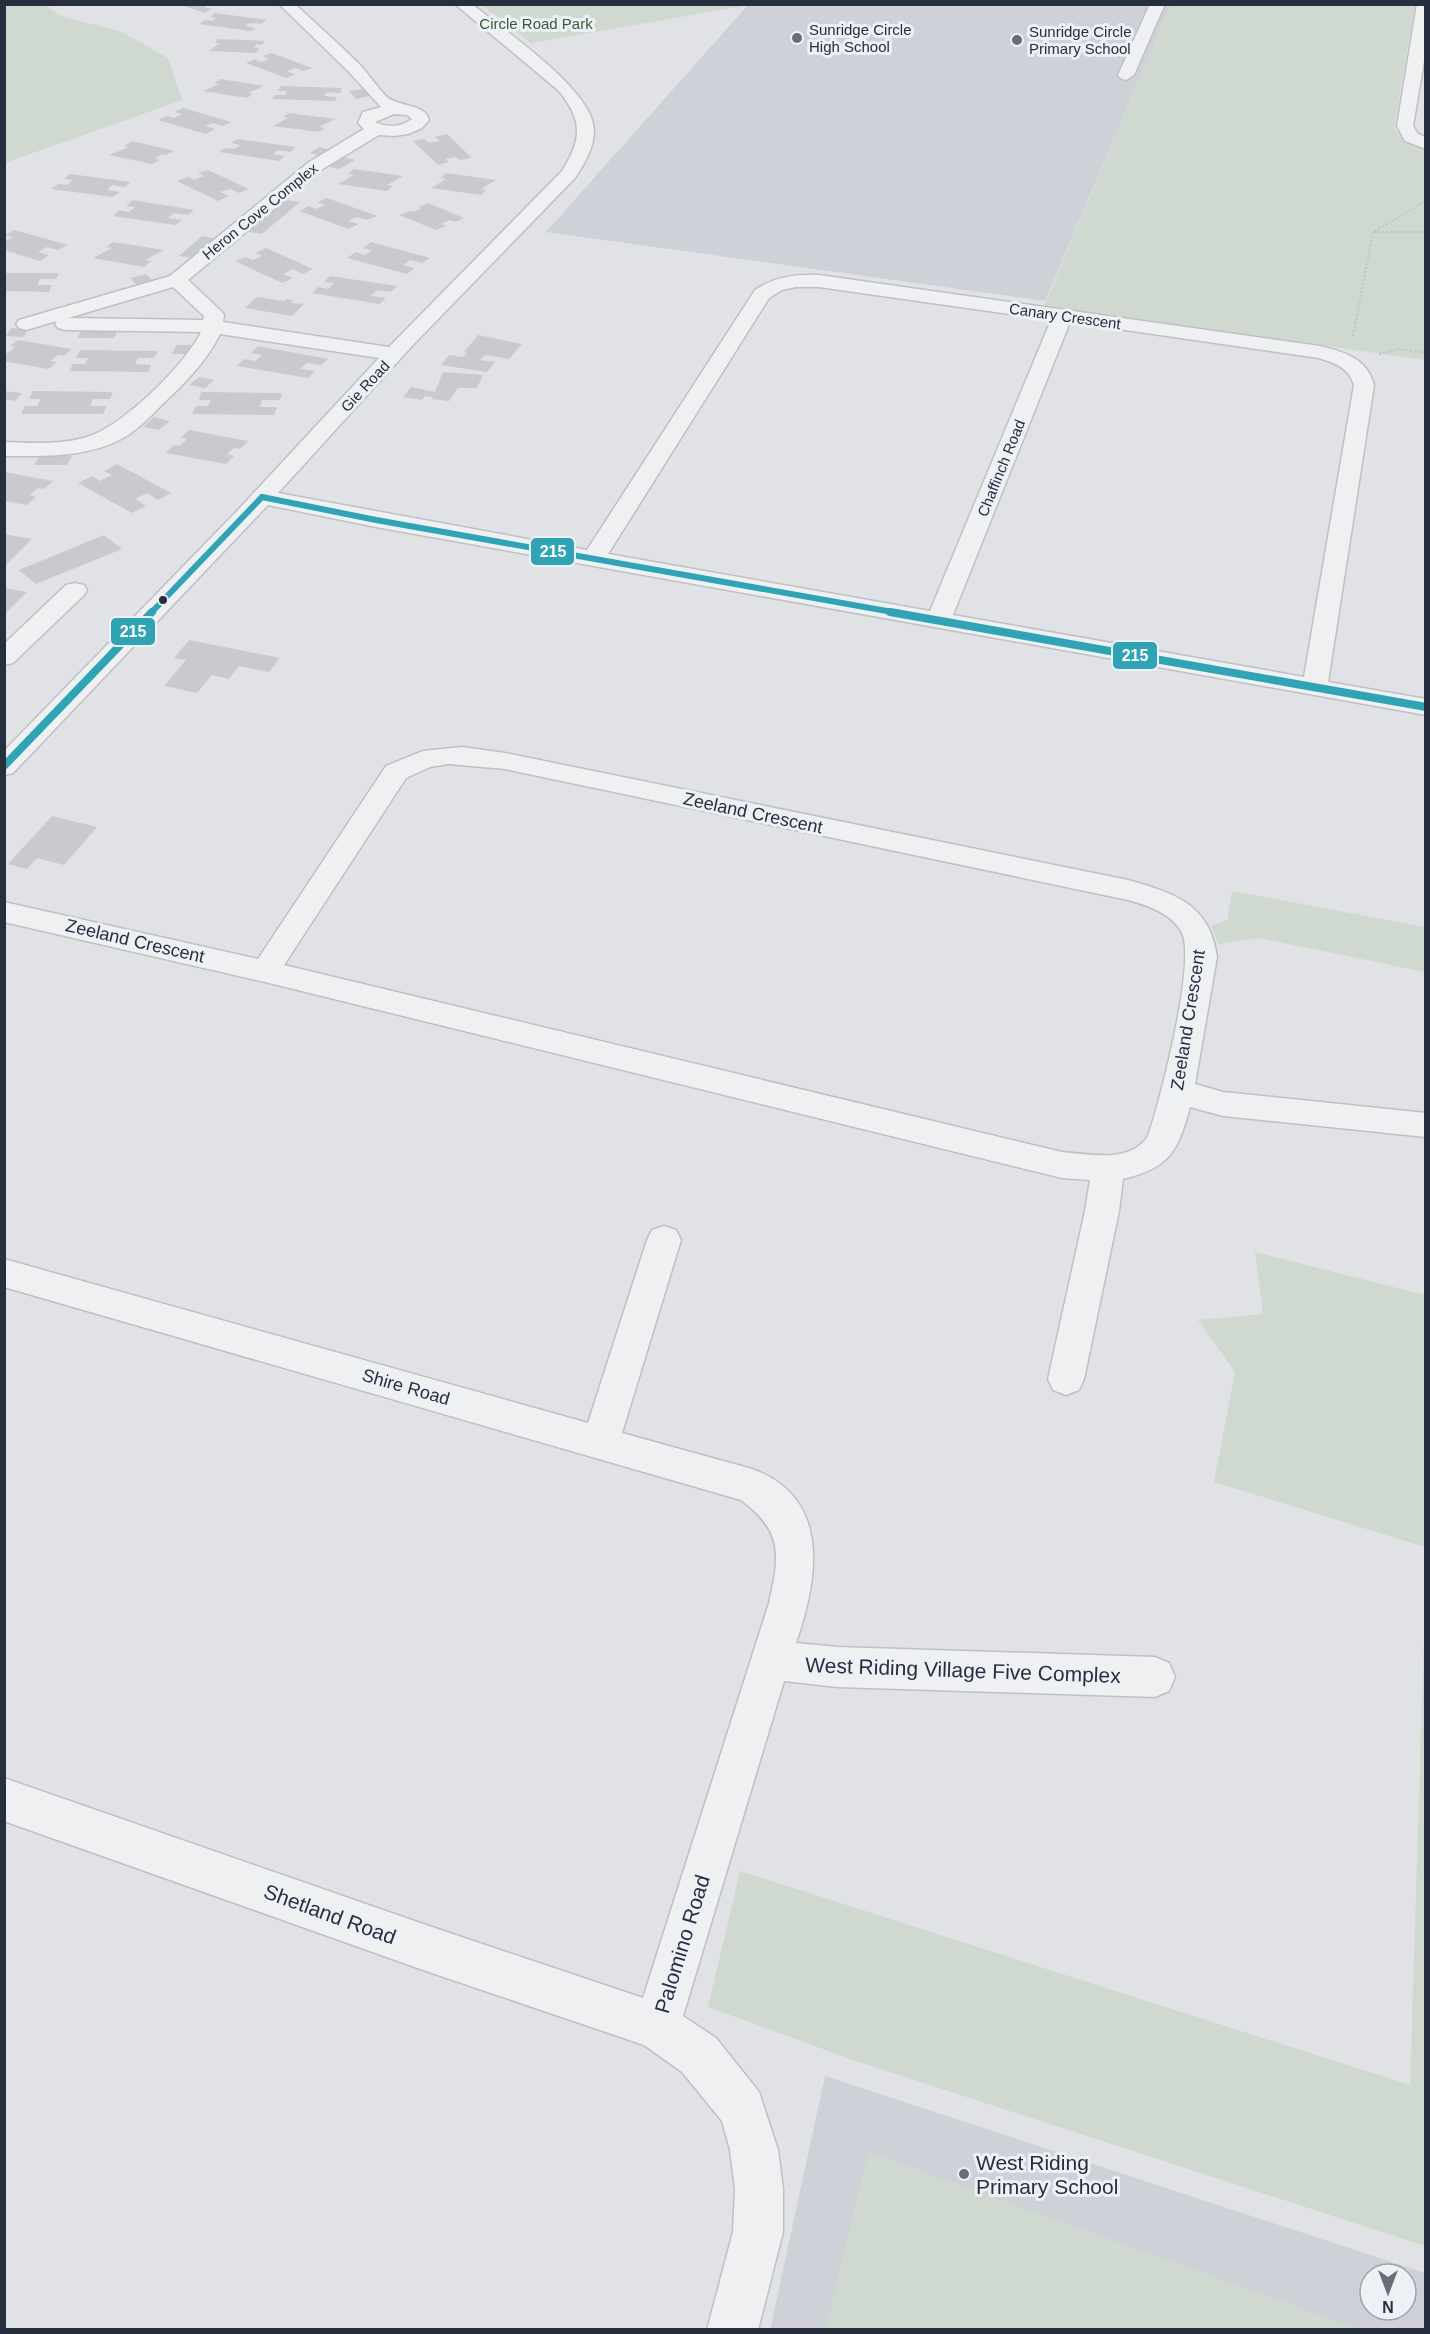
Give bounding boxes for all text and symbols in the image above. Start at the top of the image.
park label: Circle Road Park [479,15,593,32]
place label: Sunridge Circle High School [809,21,912,55]
place label: Sunridge Circle Primary School [1029,23,1132,57]
marker: Sunridge Circle High School [790,31,804,45]
marker: Sunridge Circle Primary School [1010,33,1024,47]
street label: Heron Cove Complex [199,159,321,263]
street label: Canary Crescent [1008,300,1123,332]
street label: Gie Road [337,357,393,415]
street label: Chaffinch Road [974,417,1028,519]
line badge: 215 [530,537,575,566]
text: 215 [540,543,566,560]
unlabelled marker [157,594,169,606]
line badge: 215 [110,617,156,646]
text: 215 [120,623,146,640]
line badge: 215 [1112,641,1158,670]
text: 215 [1122,647,1148,664]
street label: Zeeland Crescent [681,788,825,838]
street label: Zeeland Crescent [64,915,206,967]
street label: Zeeland Crescent [1167,948,1209,1092]
street label: Shire Road [360,1365,452,1409]
street label: West Riding Village Five Complex [805,1653,1122,1687]
street label: Palomino Road [650,1872,714,2016]
street label: Shetland Road [261,1879,399,1949]
place label: West Riding Primary School [976,2151,1118,2198]
marker: West Riding Primary School [957,2167,971,2181]
north arrow [1358,2262,1418,2322]
text: N [1382,2298,1394,2315]

